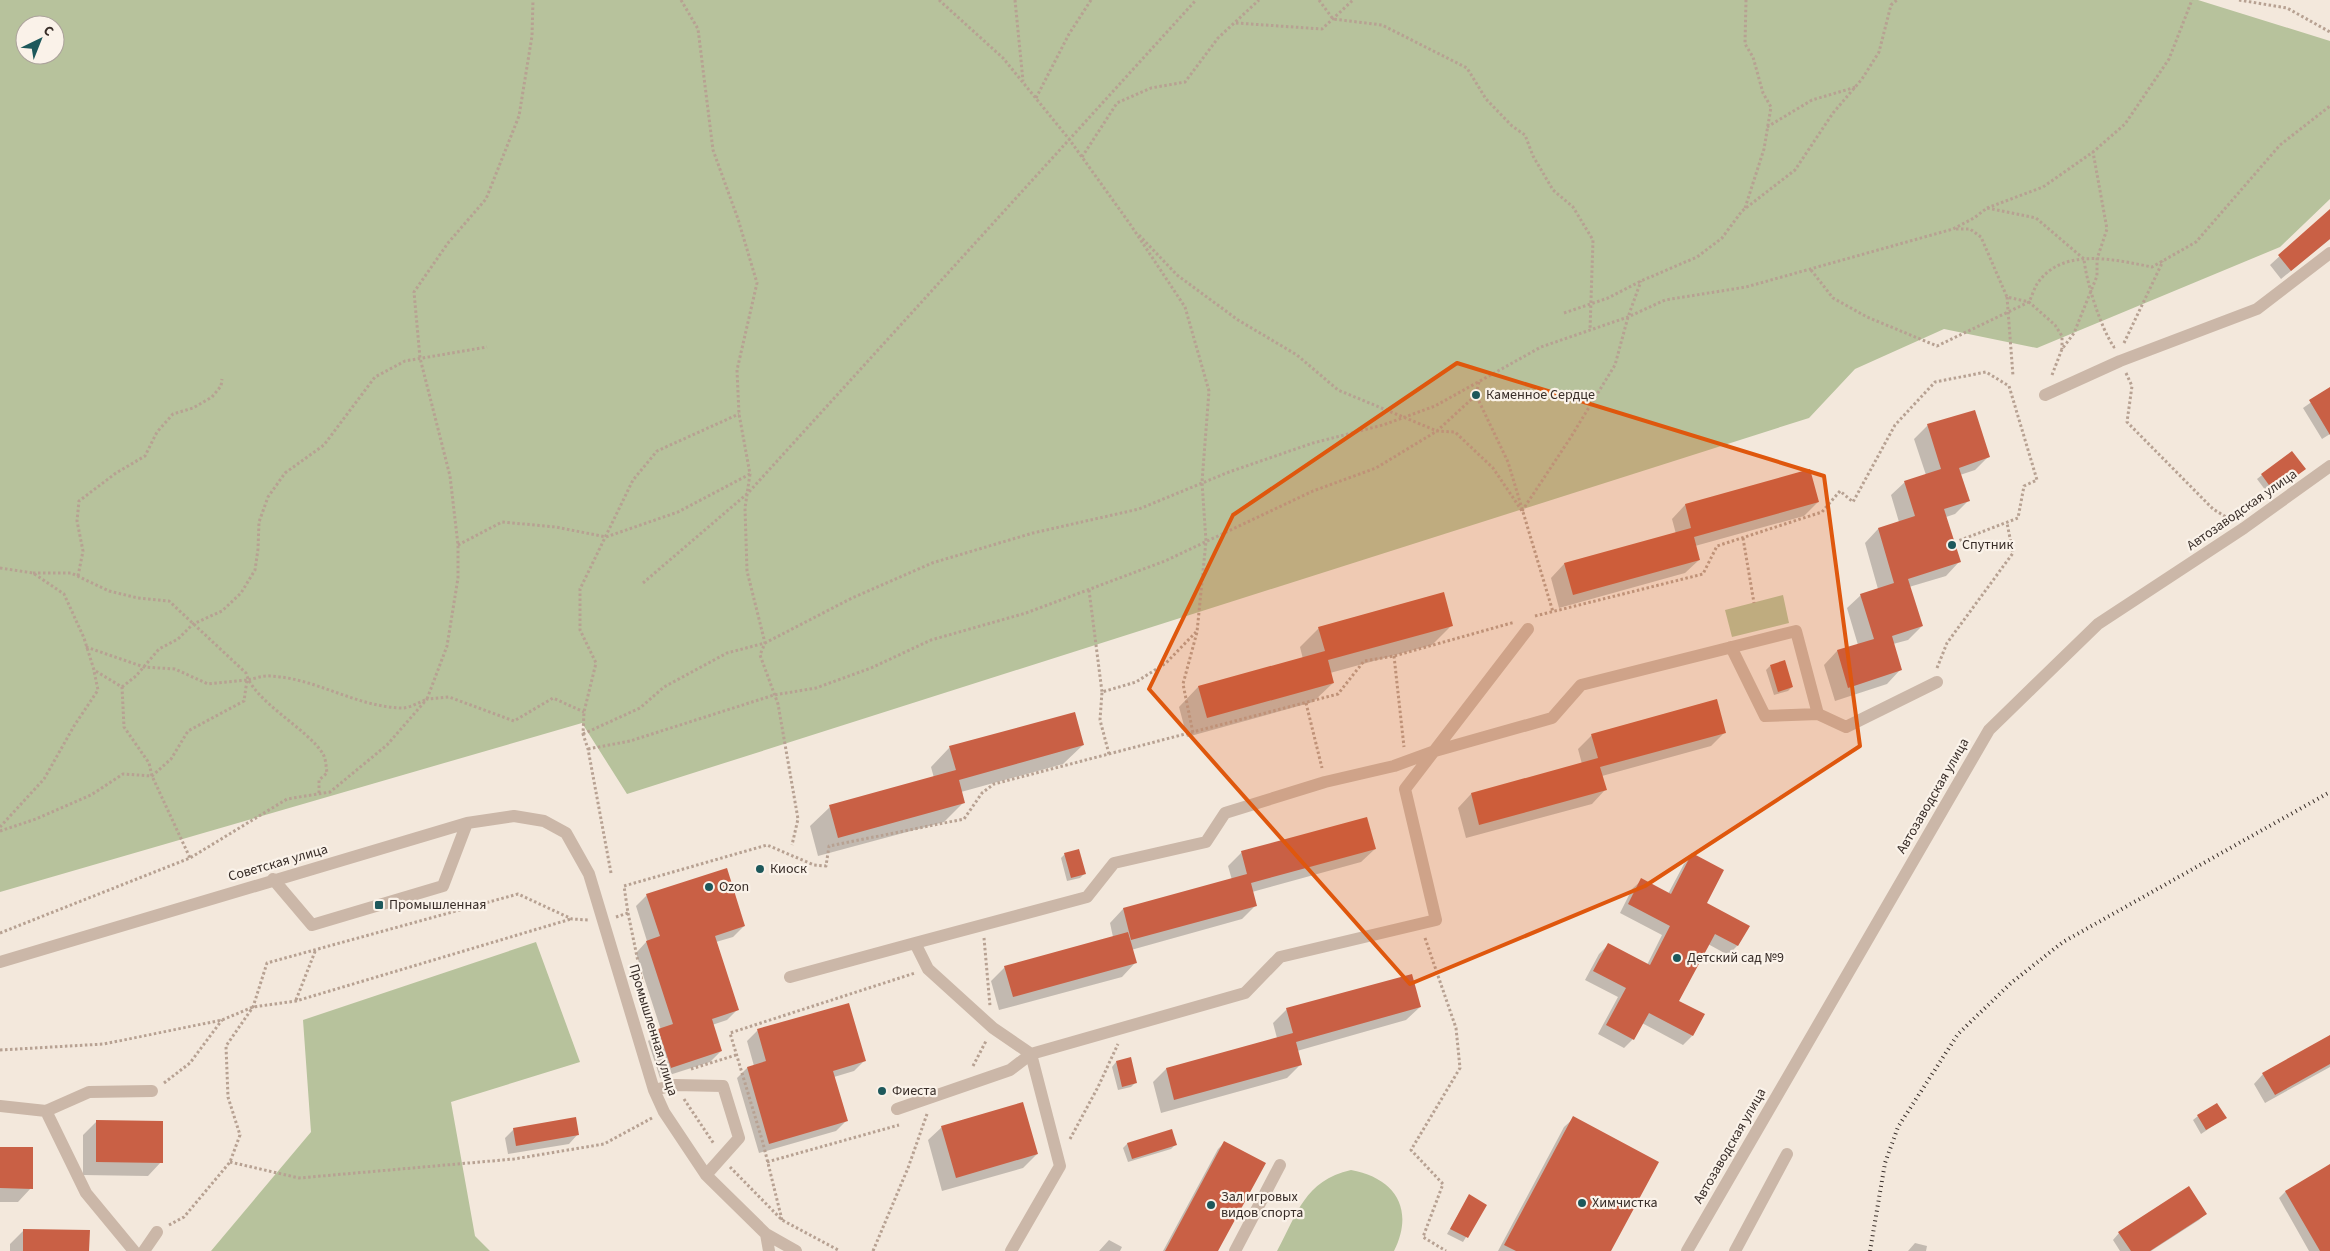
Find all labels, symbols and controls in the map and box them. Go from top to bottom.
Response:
north arrow [15,15,65,65]
text: С [38,21,58,41]
place label: Каменное Сердце [1486,385,1595,405]
marker: Каменное Сердце [1470,389,1482,401]
street label: Автозаводская улица [2183,464,2301,556]
place label: Спутник [1962,535,2013,555]
marker: Спутник [1946,539,1958,551]
street label: Автозаводская улица [1892,734,1974,858]
street label: Советская улица [226,839,330,887]
place label: Киоск [770,859,807,879]
marker: Киоск [754,863,766,875]
place label: Ozon [719,877,749,897]
marker: Ozon [703,881,715,893]
place label: Промышленная [389,895,487,915]
marker: Промышленная [373,899,385,911]
place label: Детский сад №9 [1687,948,1784,968]
marker: Детский сад №9 [1671,952,1683,964]
street label: Промышленная улица [623,962,683,1098]
place label: Фиеста [892,1081,937,1101]
street label: Автозаводская улица [1689,1084,1771,1208]
marker: Фиеста [876,1085,888,1097]
place label: Зал игровых видов спорта [1221,1187,1303,1223]
place label: Химчистка [1592,1193,1658,1213]
marker: Химчистка [1576,1197,1588,1209]
marker: Зал игровых видов спорта [1205,1199,1217,1211]

